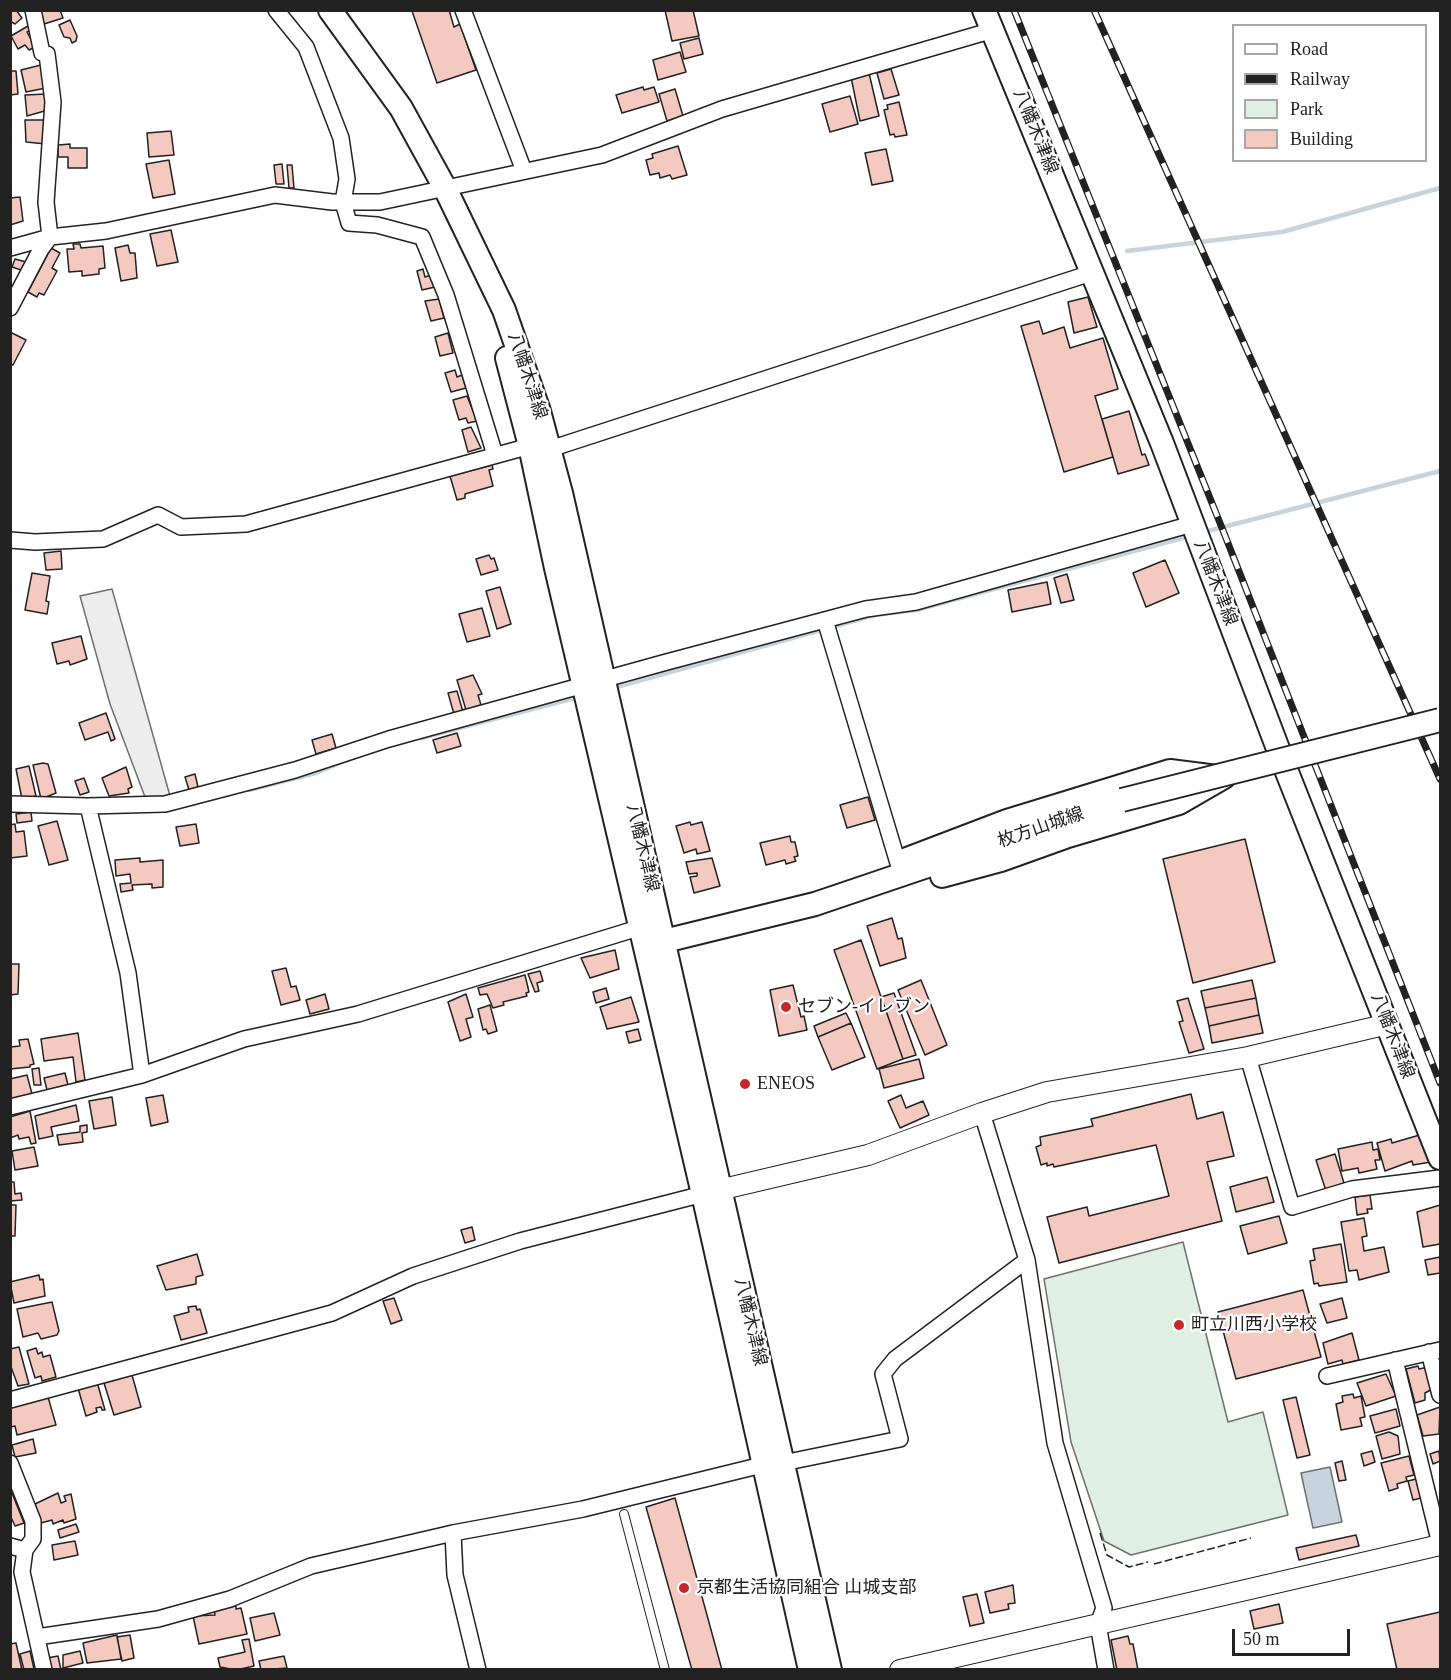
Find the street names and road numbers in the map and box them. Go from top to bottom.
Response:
street label: 八幡木津線 [1008,86,1062,178]
street label: 八幡木津線 [503,330,551,422]
street label: 八幡木津線 [1189,537,1241,629]
street label: 八幡木津線 [621,802,663,894]
street label: 枚方山城線 [995,803,1087,853]
street label: 八幡木津線 [1366,990,1418,1082]
street label: 八幡木津線 [729,1276,771,1368]

